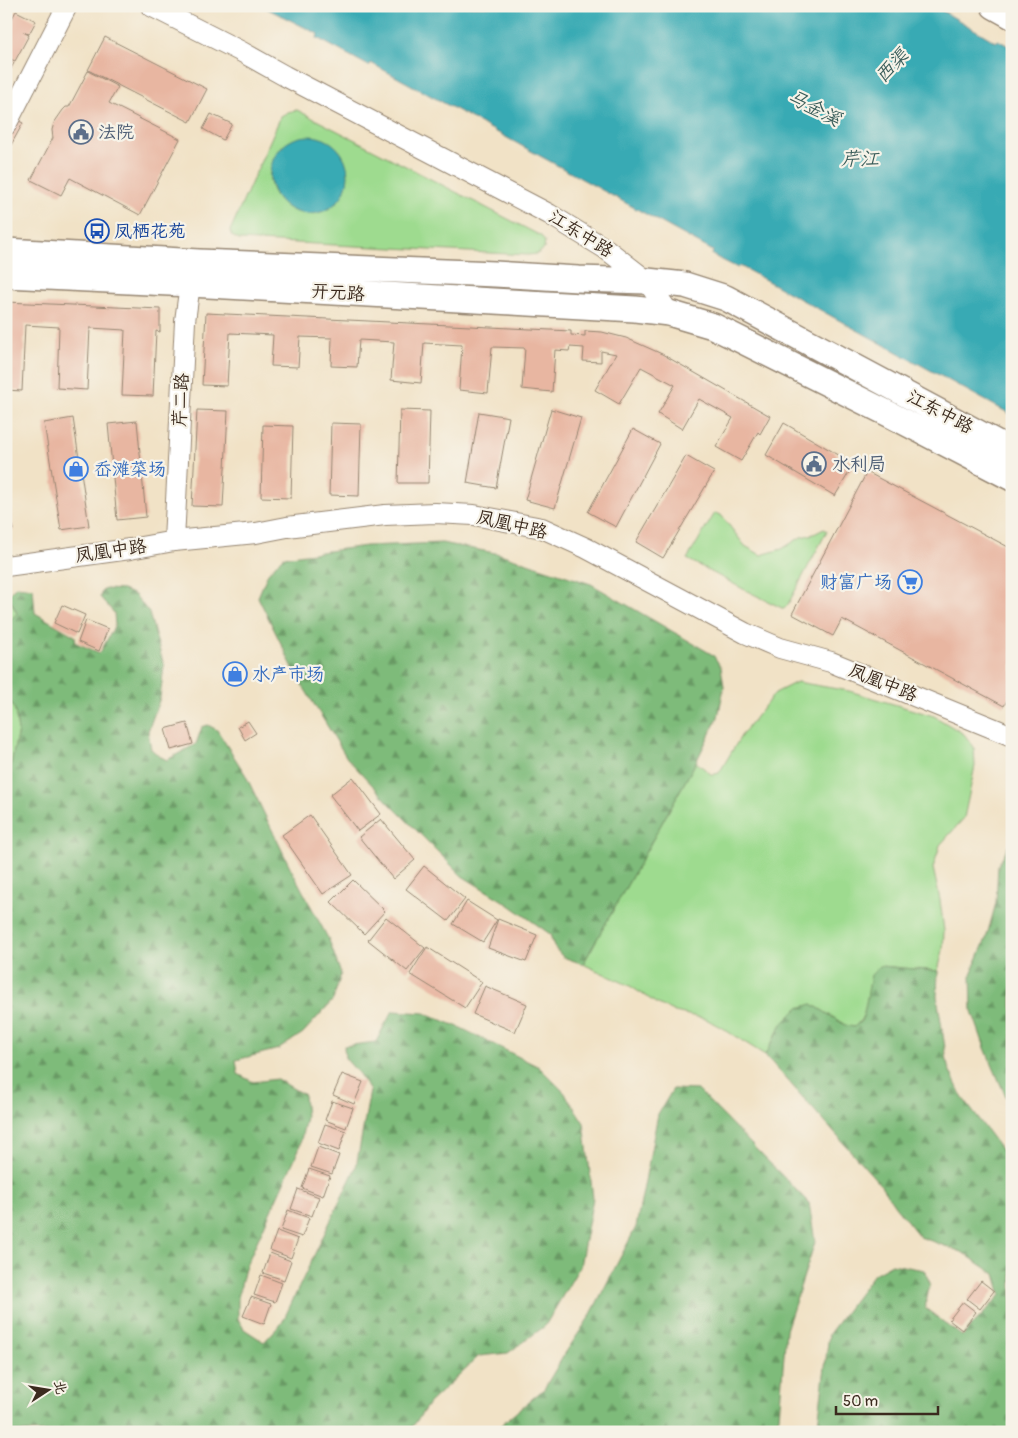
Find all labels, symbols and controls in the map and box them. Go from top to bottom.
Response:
water label: 西渠 [870,43,915,88]
water label: 马金溪 [783,84,846,132]
public building icon: 法院 [68,119,94,145]
place label: 法院 [98,121,134,144]
water label: 芹江 [841,147,880,171]
street label: 江东中路 [544,205,618,263]
bus stop icon: 凤栖花苑 [84,218,110,244]
place label: 凤栖花苑 [114,220,186,243]
street label: 开元路 [310,280,366,306]
street label: 芹二路 [168,372,194,428]
street label: 江东中路 [903,385,977,439]
public building icon: 水利局 [801,451,827,477]
place label: 水利局 [832,453,886,476]
shop icon: 岙滩菜场 [63,456,89,482]
place label: 岙滩菜场 [94,458,166,481]
street label: 凤凰中路 [474,506,550,544]
street label: 凤凰中路 [74,535,148,567]
supermarket icon: 财富广场 [897,569,923,595]
place label: 财富广场 [820,571,892,594]
street label: 凤凰中路 [845,659,921,707]
shop icon: 水产市场 [222,661,248,687]
place label: 水产市场 [252,663,324,686]
north arrow [22,1366,72,1416]
text: 北 [50,1379,70,1396]
scale bar [836,1383,938,1415]
text: 50 m [843,1392,878,1411]

